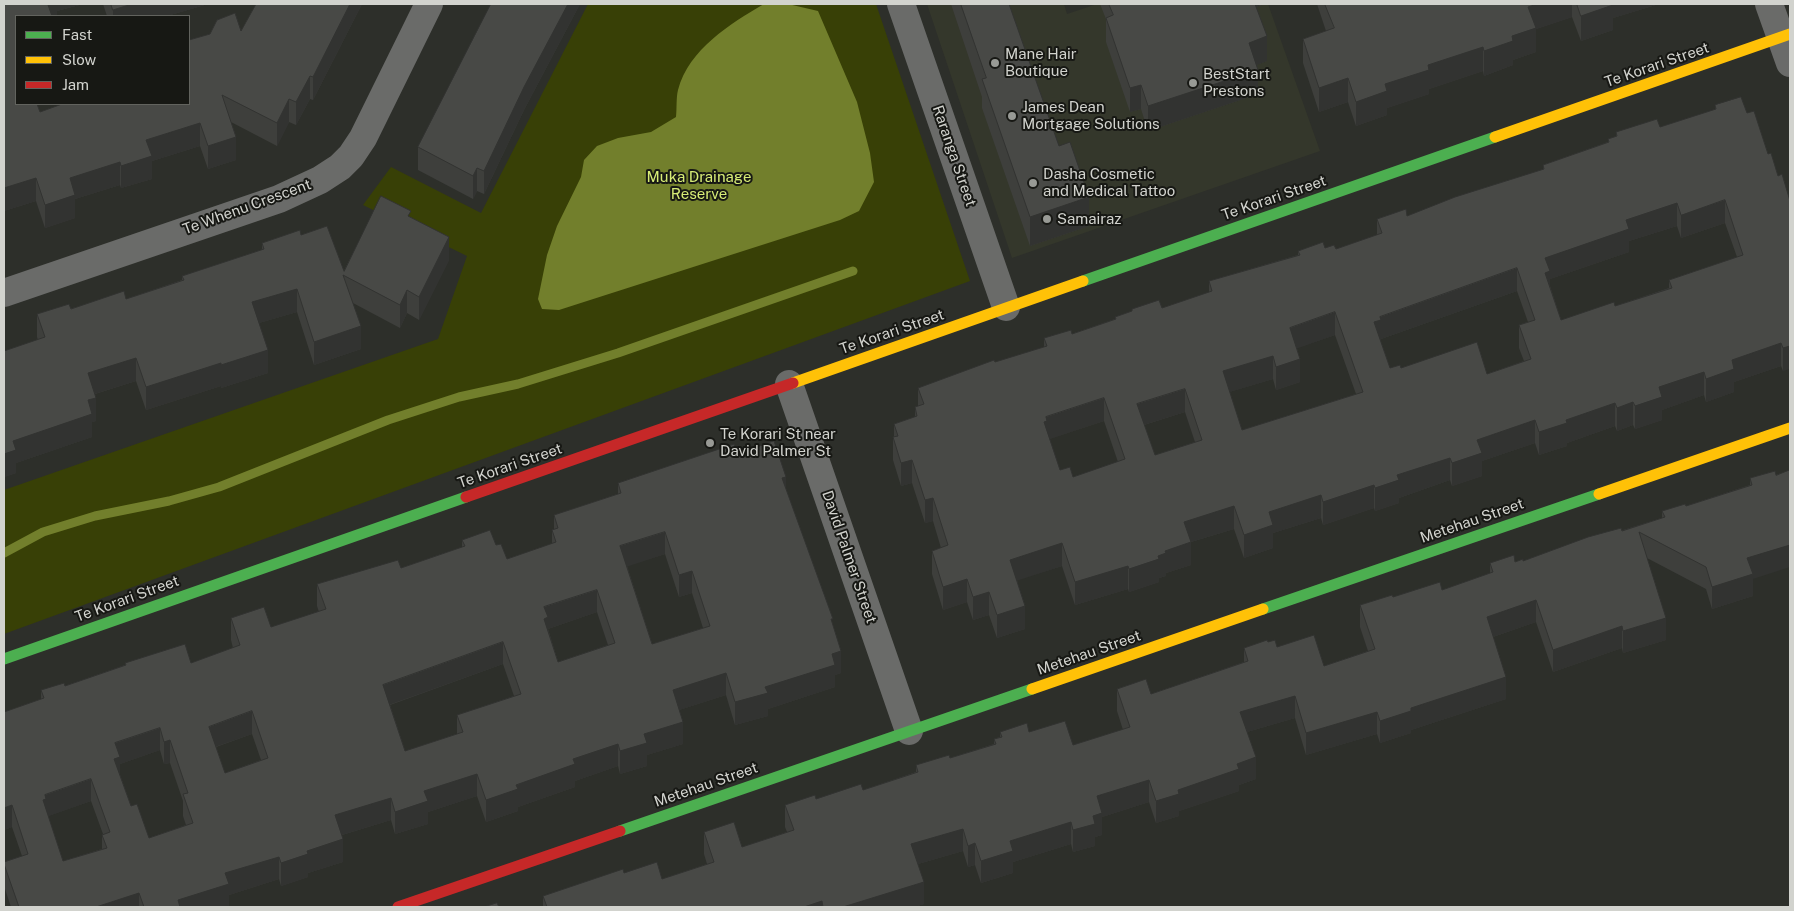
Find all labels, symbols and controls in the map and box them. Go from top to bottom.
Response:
legend [15,15,190,105]
text: Fast [62,26,92,43]
street label: Te Korari Street [1602,39,1712,91]
place label: Mane Hair Boutique [1005,45,1077,80]
text: Slow [62,51,96,68]
marker: Mane Hair Boutique [989,57,1001,69]
place label: BestStart Prestons [1203,65,1270,100]
text: Jam [62,76,89,93]
marker: BestStart Prestons [1187,77,1199,89]
place label: James Dean Mortgage Solutions [1022,98,1160,133]
street label: Raranga Street [928,103,980,209]
marker: James Dean Mortgage Solutions [1006,110,1018,122]
place label: Dasha Cosmetic and Medical Tattoo [1043,165,1175,200]
park label: Muka Drainage Reserve [647,168,751,203]
street label: Te Korari Street [1219,172,1329,224]
street label: Te Whenu Crescent [180,175,314,239]
marker: Dasha Cosmetic and Medical Tattoo [1027,177,1039,189]
place label: Samairaz [1057,210,1121,228]
marker: Samairaz [1041,213,1053,225]
street label: Te Korari Street [837,306,947,358]
place label: Te Korari St near David Palmer St [720,425,836,460]
marker: Te Korari St near David Palmer St [704,437,716,449]
street label: Te Korari Street [455,440,565,492]
street label: David Palmer Street [818,488,880,626]
street label: Metehau Street [1418,495,1526,547]
street label: Te Korari Street [73,572,181,626]
street label: Metehau Street [1035,627,1143,679]
street label: Metehau Street [652,759,760,811]

